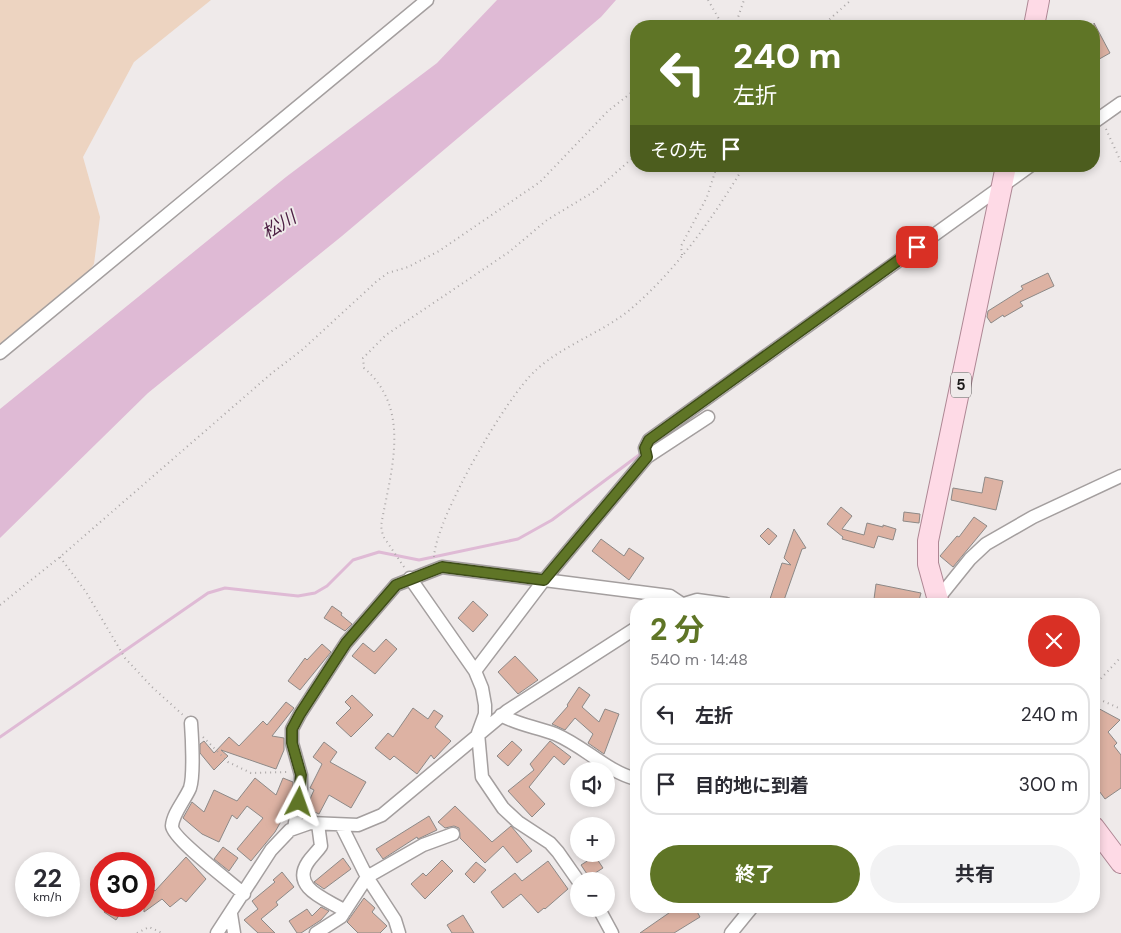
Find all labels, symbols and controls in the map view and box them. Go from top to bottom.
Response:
text: 240 m [733,33,842,79]
icon: left [650,40,715,105]
text: 左折 [733,81,777,110]
icon: arrive [717,135,745,163]
text: その先 [650,138,707,163]
water label: 松川 [257,204,302,245]
pin [896,226,938,268]
icon: arrive [903,233,931,261]
road number: 5 [951,372,971,398]
text: 2 分 [650,610,704,649]
button: close [1028,615,1080,667]
text: 540 m · 14:48 [650,649,748,670]
icon: left [652,700,680,728]
text: 240 m [1021,702,1078,727]
text: 左折 [695,703,733,728]
map controls [570,762,615,917]
button: sound [570,762,615,807]
icon: arrive [652,770,680,798]
text: 300 m [1019,772,1078,797]
text: 目的地に到着 [695,773,809,798]
position arrow [272,775,324,827]
button: + [570,817,615,862]
button: 終了 [650,845,860,903]
button: 共有 [870,845,1080,903]
speed limit sign: 30 [90,852,155,917]
text: 22 [33,862,62,895]
button: − [570,872,615,917]
text: km/h [33,889,62,905]

